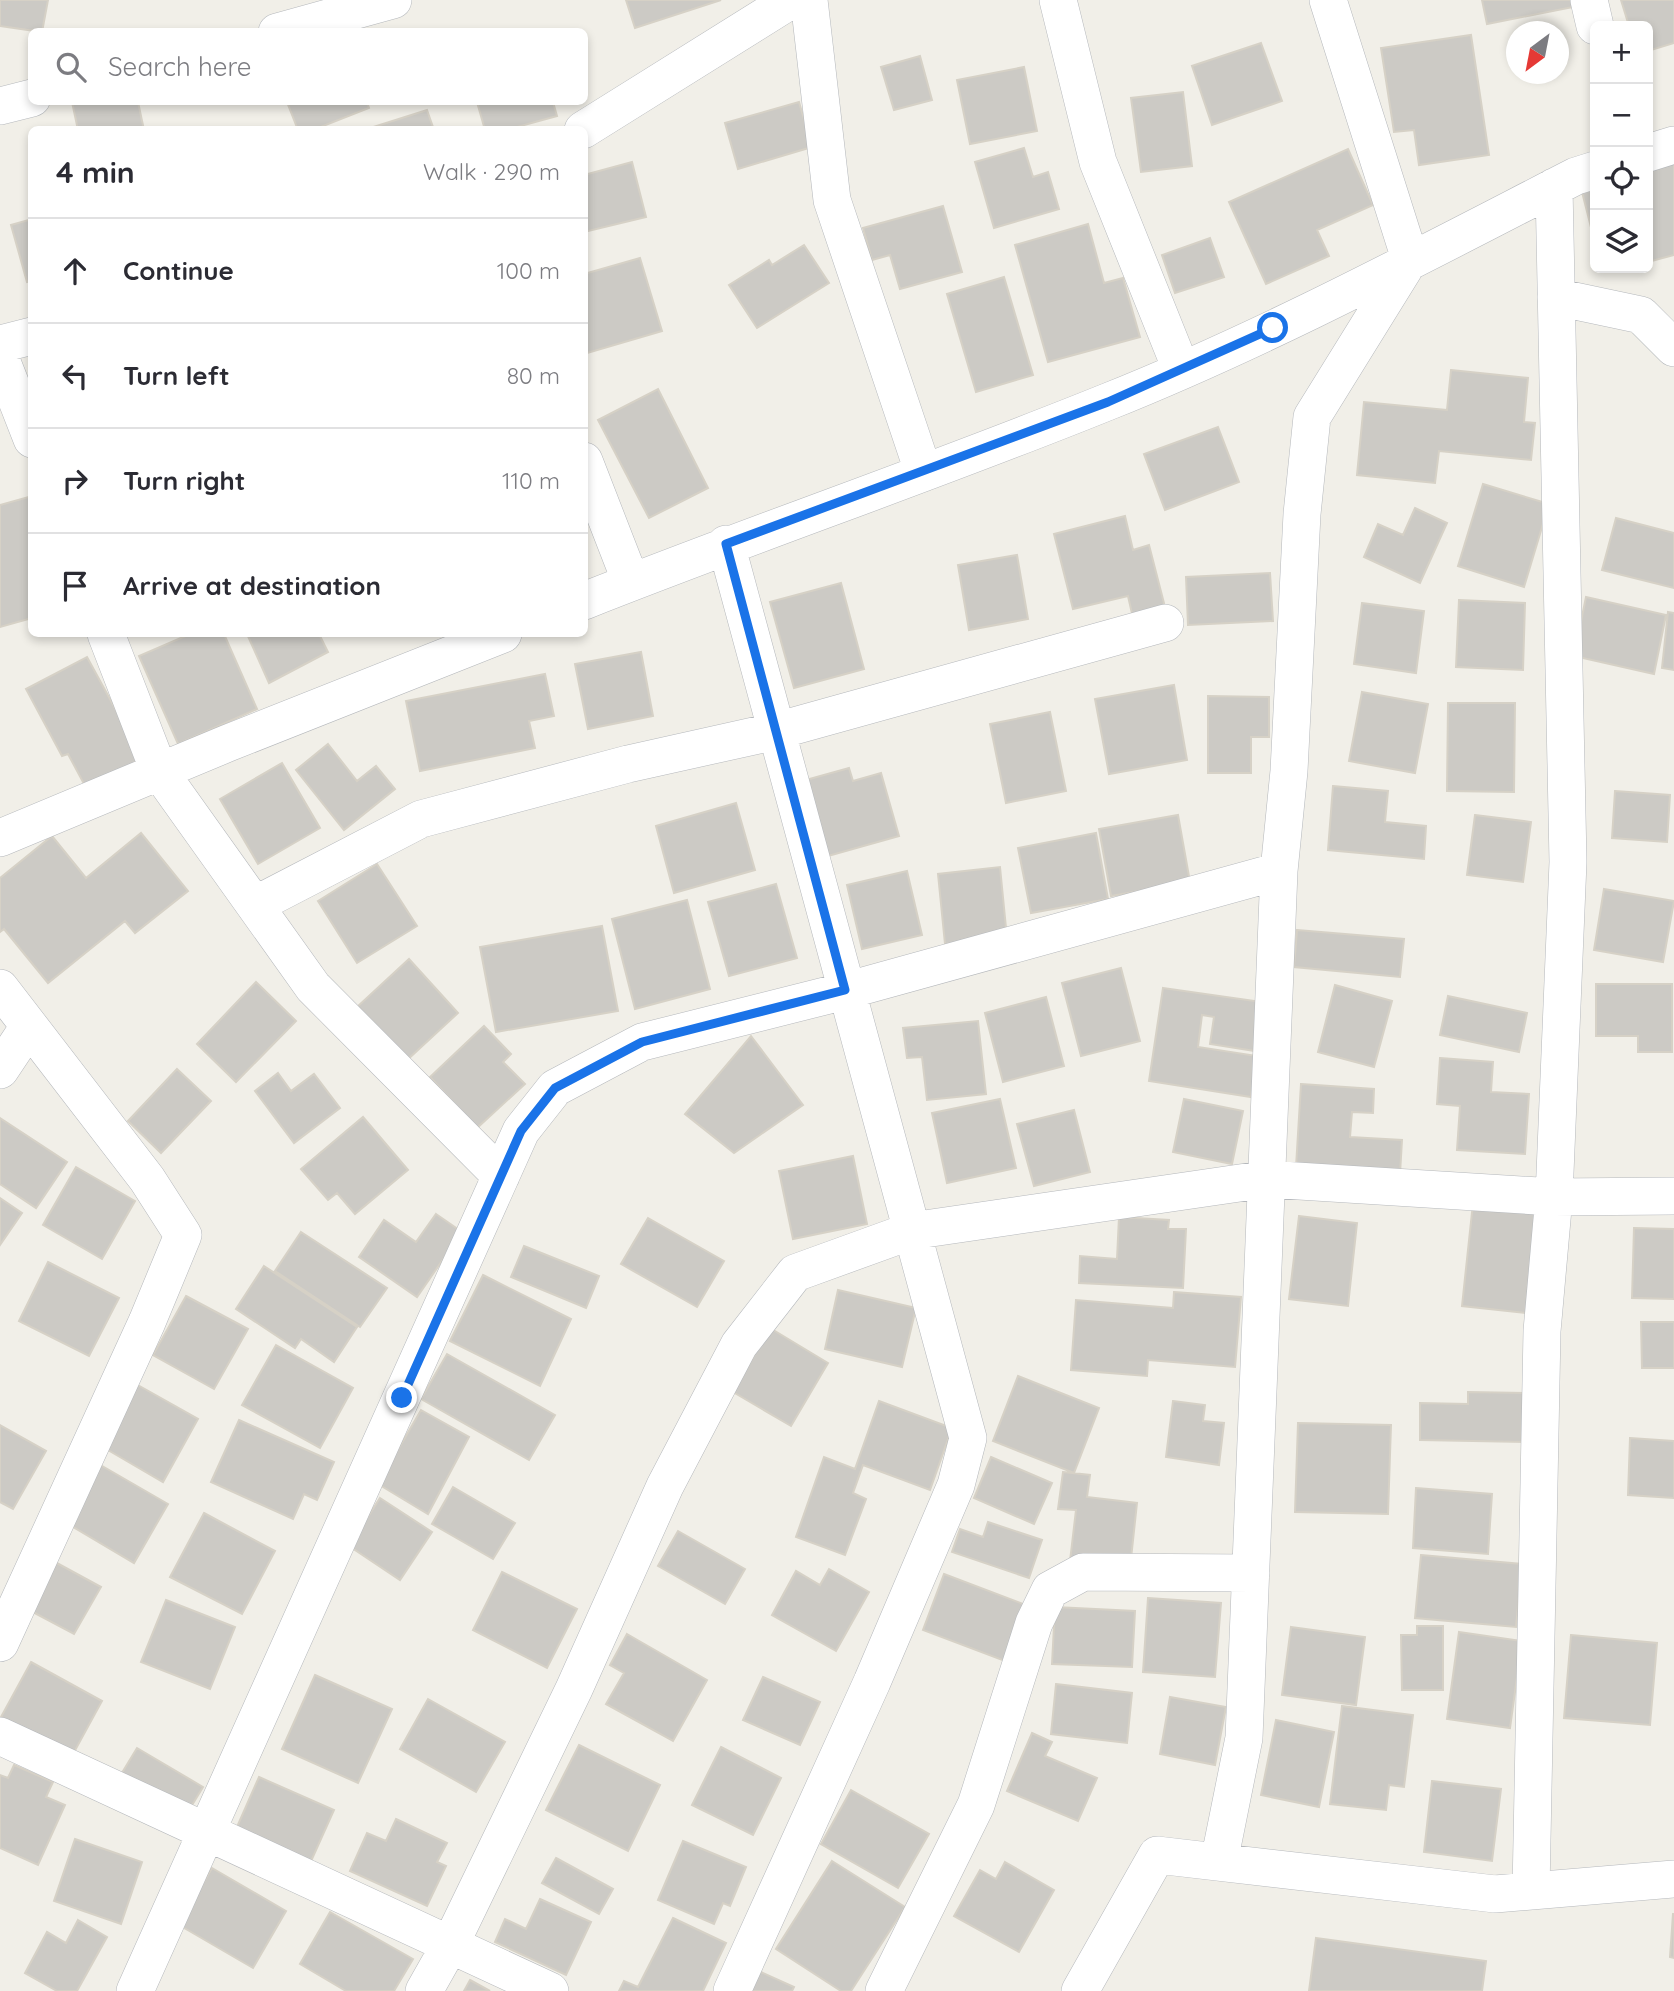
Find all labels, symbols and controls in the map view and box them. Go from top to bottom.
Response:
north arrow [1506,21,1569,84]
map controls [1590,21,1653,273]
button: + [1590,21,1653,84]
search box [28,28,588,105]
icon: search [52,48,90,86]
text: Search here [108,50,252,83]
button: − [1590,84,1653,147]
button: locate [1590,147,1653,210]
text: 4 min [56,153,135,191]
text: Walk · 290 m [423,157,560,186]
button: layers [1590,210,1653,273]
icon: ahead [56,252,94,290]
text: Continue [123,254,234,287]
text: 100 m [497,256,560,285]
route start [1257,312,1288,343]
icon: left [56,357,94,395]
text: Turn left [123,359,230,392]
text: 80 m [507,361,560,390]
icon: right [56,462,94,500]
text: Turn right [123,464,245,497]
text: 110 m [502,466,560,495]
icon: arrive [56,567,94,605]
text: Arrive at destination [123,569,381,602]
route end [386,1382,417,1413]

